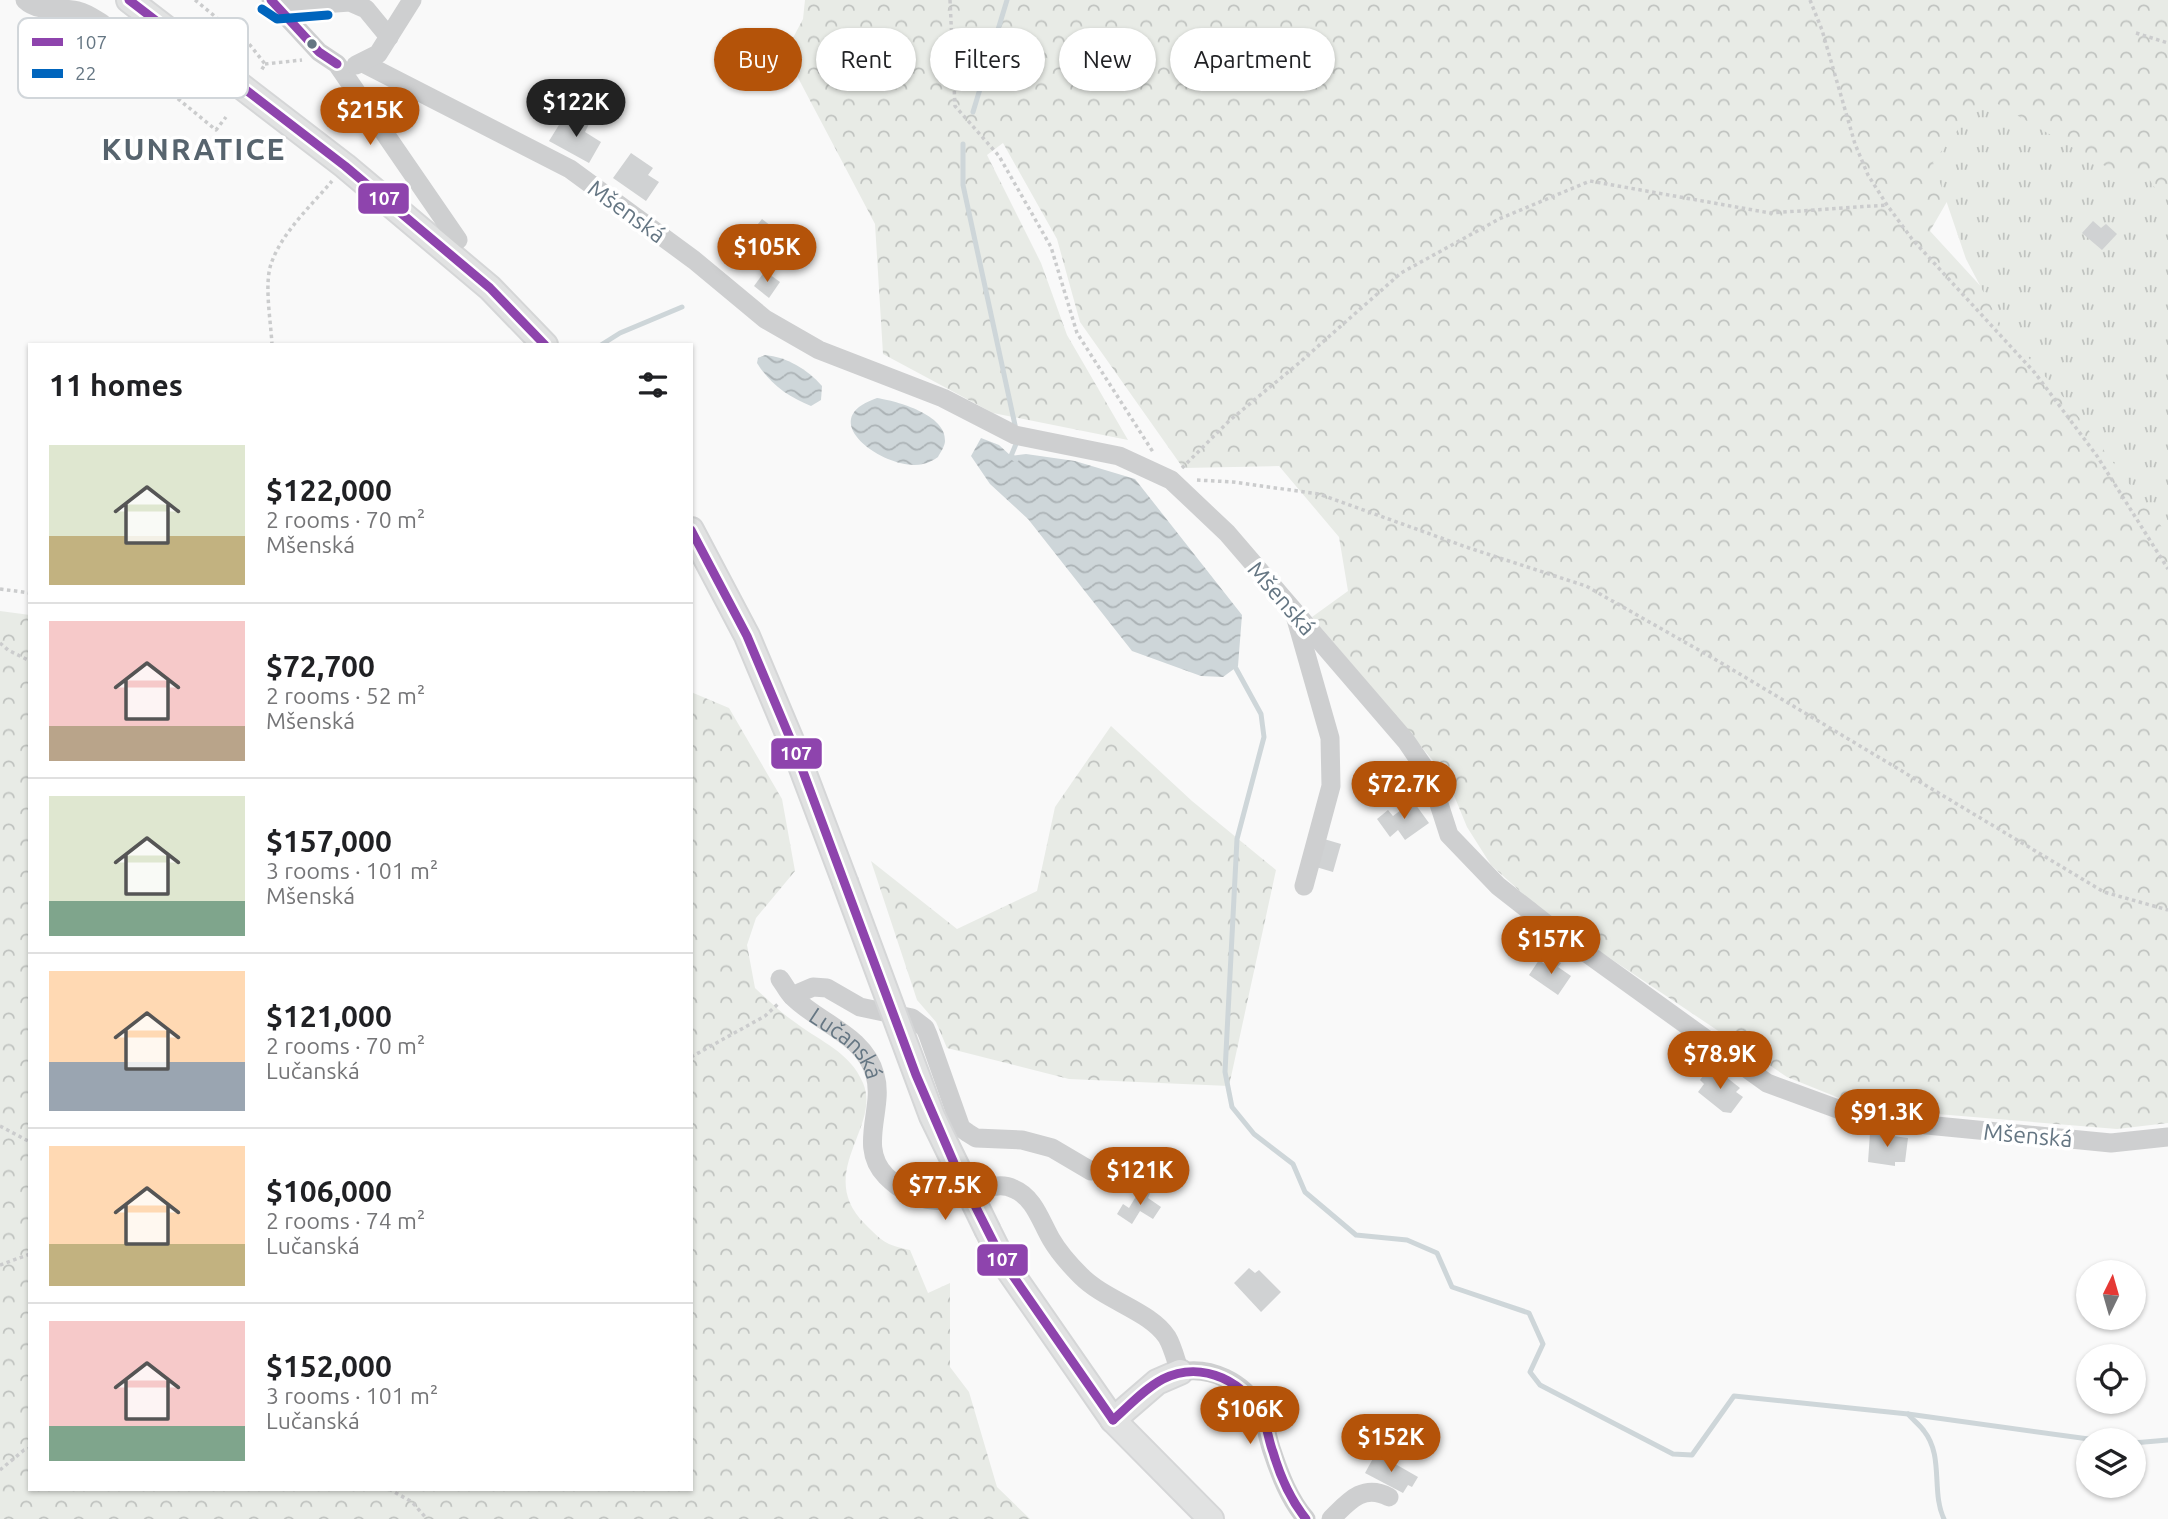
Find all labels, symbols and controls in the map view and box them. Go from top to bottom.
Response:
legend [18,18,248,98]
chip: Buy [714,28,802,91]
chip: Rent [816,28,916,91]
chip: Filters [930,28,1045,91]
chip: New [1059,28,1156,91]
chip: Apartment [1170,28,1335,91]
text: 107 [75,31,107,53]
unlabelled marker [305,37,319,51]
text: 22 [75,62,96,84]
pin: $122K [527,80,625,139]
pin: $215K [321,88,419,147]
text: $122K [542,89,610,114]
text: $215K [336,97,404,122]
district label: KUNRATICE [102,132,286,166]
street label: Mšenská [584,175,670,247]
line badge: 107 [357,182,410,215]
text: 107 [368,187,400,209]
pin: $105K [718,224,816,284]
text: $105K [733,234,801,259]
icon: filters [634,366,672,404]
text: 11 homes [49,368,183,402]
icon: home [105,473,189,557]
text: $122,000 [266,473,392,507]
text: 2 rooms · 70 m² [266,507,425,532]
text: Mšenská [266,532,355,557]
street label: Mšenská [1243,556,1321,640]
icon: home [105,649,189,733]
text: $72,700 [266,649,375,683]
text: 2 rooms · 52 m² [266,683,425,708]
text: Mšenská [266,708,355,733]
line badge: 107 [770,737,823,770]
text: 107 [780,742,812,764]
pin: $72.7K [1347,762,1461,821]
text: $72.7K [1368,771,1440,796]
icon: home [105,824,189,908]
text: $157,000 [266,824,392,858]
text: 3 rooms · 101 m² [266,858,438,883]
text: Mšenská [266,883,355,908]
pin: $157K [1502,916,1600,976]
text: $157K [1517,926,1585,951]
icon: home [105,999,189,1083]
text: $121,000 [266,999,392,1033]
street label: Lučanská [805,1002,888,1082]
pin: $78.9K [1663,1032,1777,1091]
text: 2 rooms · 70 m² [266,1033,425,1058]
text: $78.9K [1684,1041,1756,1066]
text: Lučanská [266,1058,360,1083]
pin: $91.3K [1830,1090,1944,1149]
text: $91.3K [1851,1099,1923,1124]
street label: Mšenská [1982,1119,2074,1151]
pin: $121K [1091,1148,1189,1207]
text: $121K [1106,1157,1174,1182]
pin: $77.5K [888,1162,1002,1222]
text: $77.5K [909,1172,981,1197]
icon: home [105,1174,189,1258]
text: $106,000 [266,1174,392,1208]
text: 2 rooms · 74 m² [266,1208,425,1233]
text: Lučanská [266,1233,360,1258]
line badge: 107 [976,1243,1029,1277]
text: 107 [986,1248,1018,1270]
north arrow [2076,1260,2146,1330]
map controls [2076,1260,2146,1498]
button: locate [2076,1344,2146,1414]
icon: home [105,1349,189,1433]
text: $152,000 [266,1349,392,1383]
text: 3 rooms · 101 m² [266,1383,438,1408]
pin: $106K [1201,1386,1299,1446]
text: $106K [1216,1396,1284,1421]
text: Lučanská [266,1408,360,1433]
pin: $152K [1342,1414,1440,1474]
text: $152K [1357,1424,1425,1449]
button: layers [2076,1428,2146,1498]

